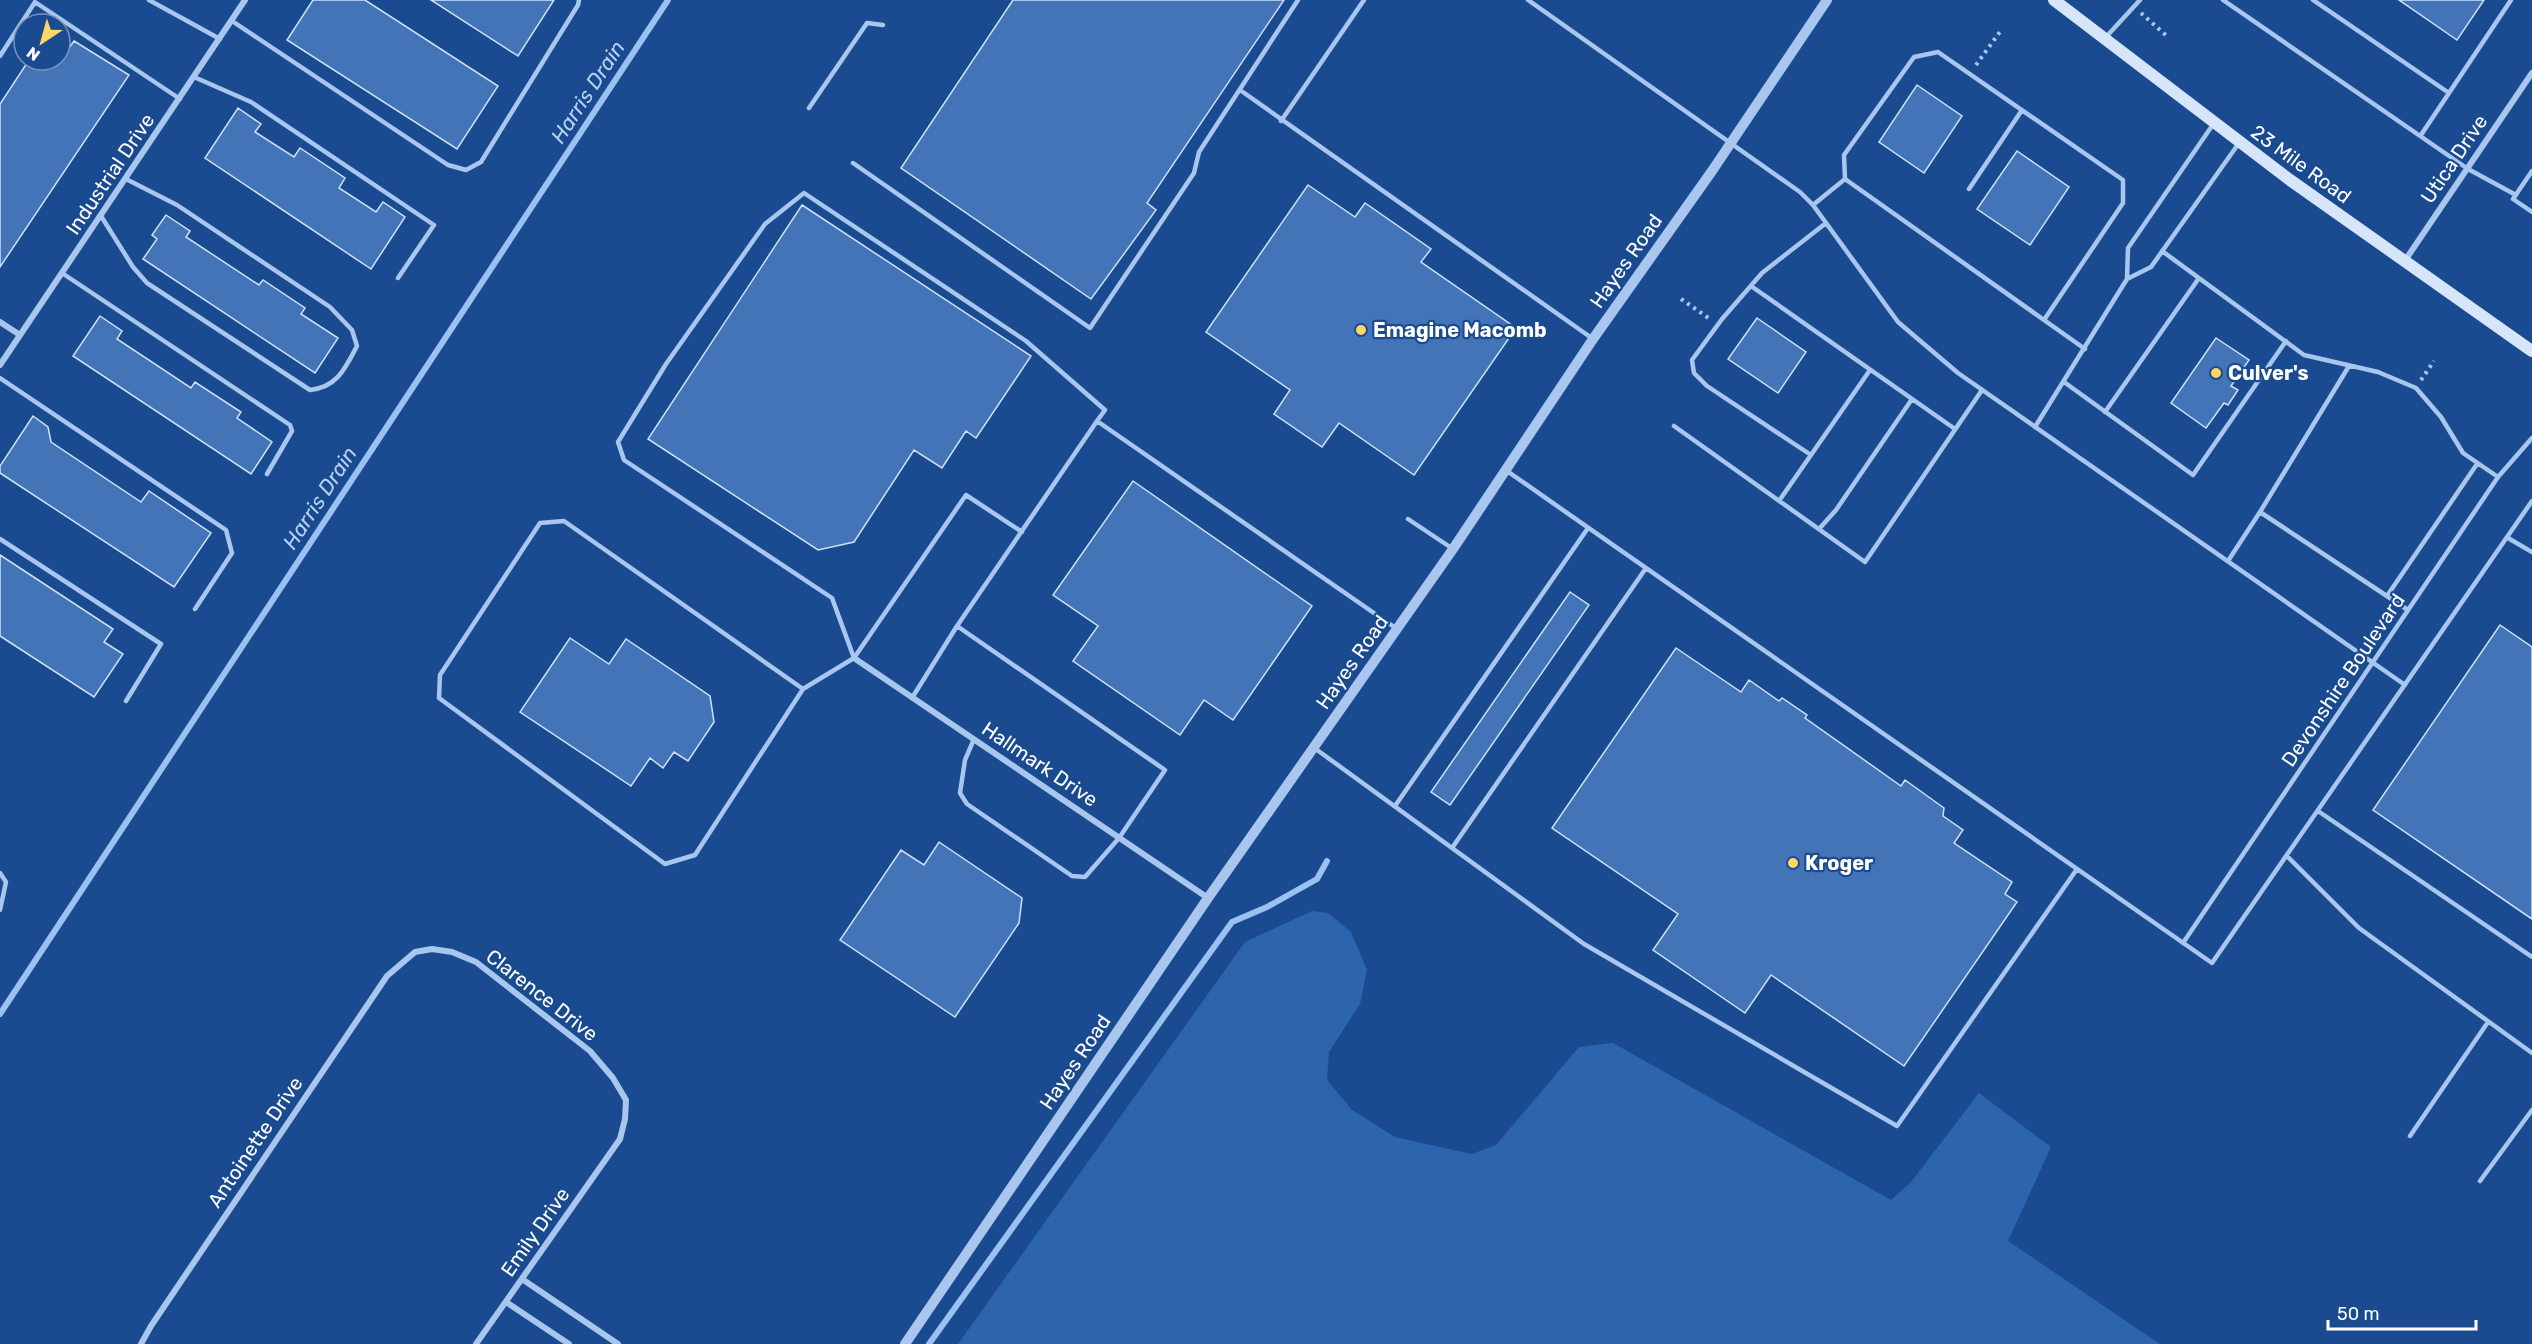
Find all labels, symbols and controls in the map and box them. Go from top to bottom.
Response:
north arrow [12,12,72,72]
water label: Harris Drain [545,36,630,148]
text: N [23,43,44,65]
street label: Industrial Drive [61,109,159,239]
street label: Utica Drive [2416,110,2492,208]
street label: 23 Mile Road [2246,120,2356,208]
street label: Hayes Road [1585,209,1667,313]
place label: Emagine Macomb [1373,318,1547,342]
marker: Emagine Macomb [1354,323,1368,337]
place label: Culver's [2228,361,2309,385]
marker: Culver's [2209,366,2223,380]
water label: Harris Drain [277,442,362,554]
street label: Devonshire Boulevard [2276,589,2410,771]
street label: Hayes Road [1311,610,1393,714]
street label: Hallmark Drive [977,716,1103,812]
place label: Kroger [1805,851,1873,875]
marker: Kroger [1786,856,1800,870]
street label: Clarence Drive [481,944,603,1046]
street label: Hayes Road [1034,1010,1116,1114]
street label: Antoinette Drive [202,1072,308,1212]
street label: Emily Drive [496,1183,574,1281]
scale bar [2328,1293,2476,1331]
text: 50 m [2337,1303,2380,1325]

